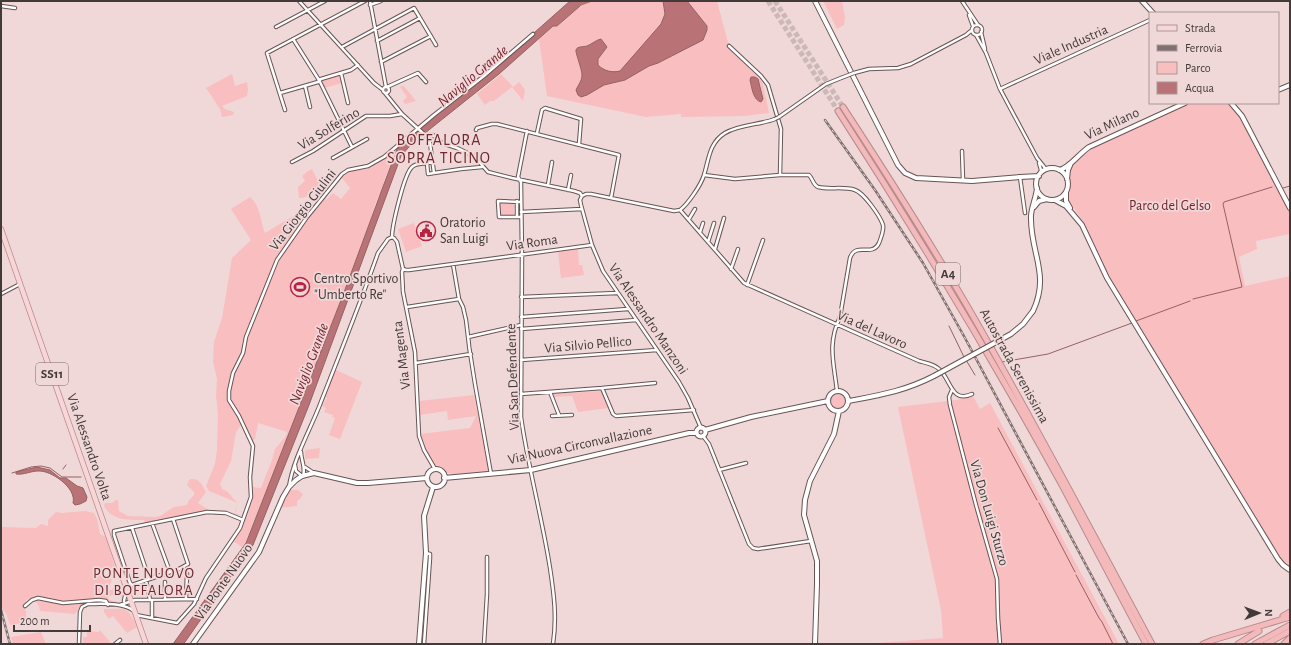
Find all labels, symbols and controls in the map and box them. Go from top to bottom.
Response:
legend [1149,12,1279,104]
street label: Viale Industria [1032,22,1111,68]
text: Strada [1185,22,1216,34]
water label: Naviglio Grande [435,42,511,109]
text: Ferrovia [1185,42,1223,54]
text: Parco [1185,62,1211,74]
text: Acqua [1185,82,1215,94]
street label: Via Solferino [296,105,362,153]
street label: Via Milano [1083,105,1142,143]
district label: BOFFALORA SOPRA TICINO [387,132,491,166]
street label: Via Giorgio Giulini [267,167,339,253]
park label: Parco del Gelso [1129,199,1211,213]
place label: Oratorio San Luigi [440,216,489,246]
public building icon: Oratorio San Luigi [415,220,437,242]
street label: Via Roma [505,232,559,254]
street label: Via Alessandro Manzoni [606,261,690,377]
road number: A4 [936,263,960,285]
place label: Centro Sportivo "Umberto Re" [314,272,398,302]
sports icon: Centro Sportivo "Umberto Re" [289,276,311,298]
street label: Autostrada Serenissima [977,306,1051,426]
street label: Via del Lavoro [835,308,909,352]
street label: Via Magenta [391,319,413,390]
water label: Naviglio Grande [287,321,332,407]
street label: Via San Defendente [504,323,522,431]
street label: Via Silvio Pellico [544,334,632,356]
road number: SS11 [36,363,68,385]
street label: Via Alessandro Volta [64,392,114,502]
street label: Via Nuova Circonvallazione [507,423,653,467]
street label: Via Don Luigi Sturzo [967,459,1011,568]
street label: Via Ponte Nuovo [193,541,255,623]
district label: PONTE NUOVO DI BOFFALORA [93,566,195,598]
north arrow [1239,593,1279,633]
scale bar [14,607,90,633]
text: N [1263,609,1274,617]
text: 200 m [20,615,50,627]

